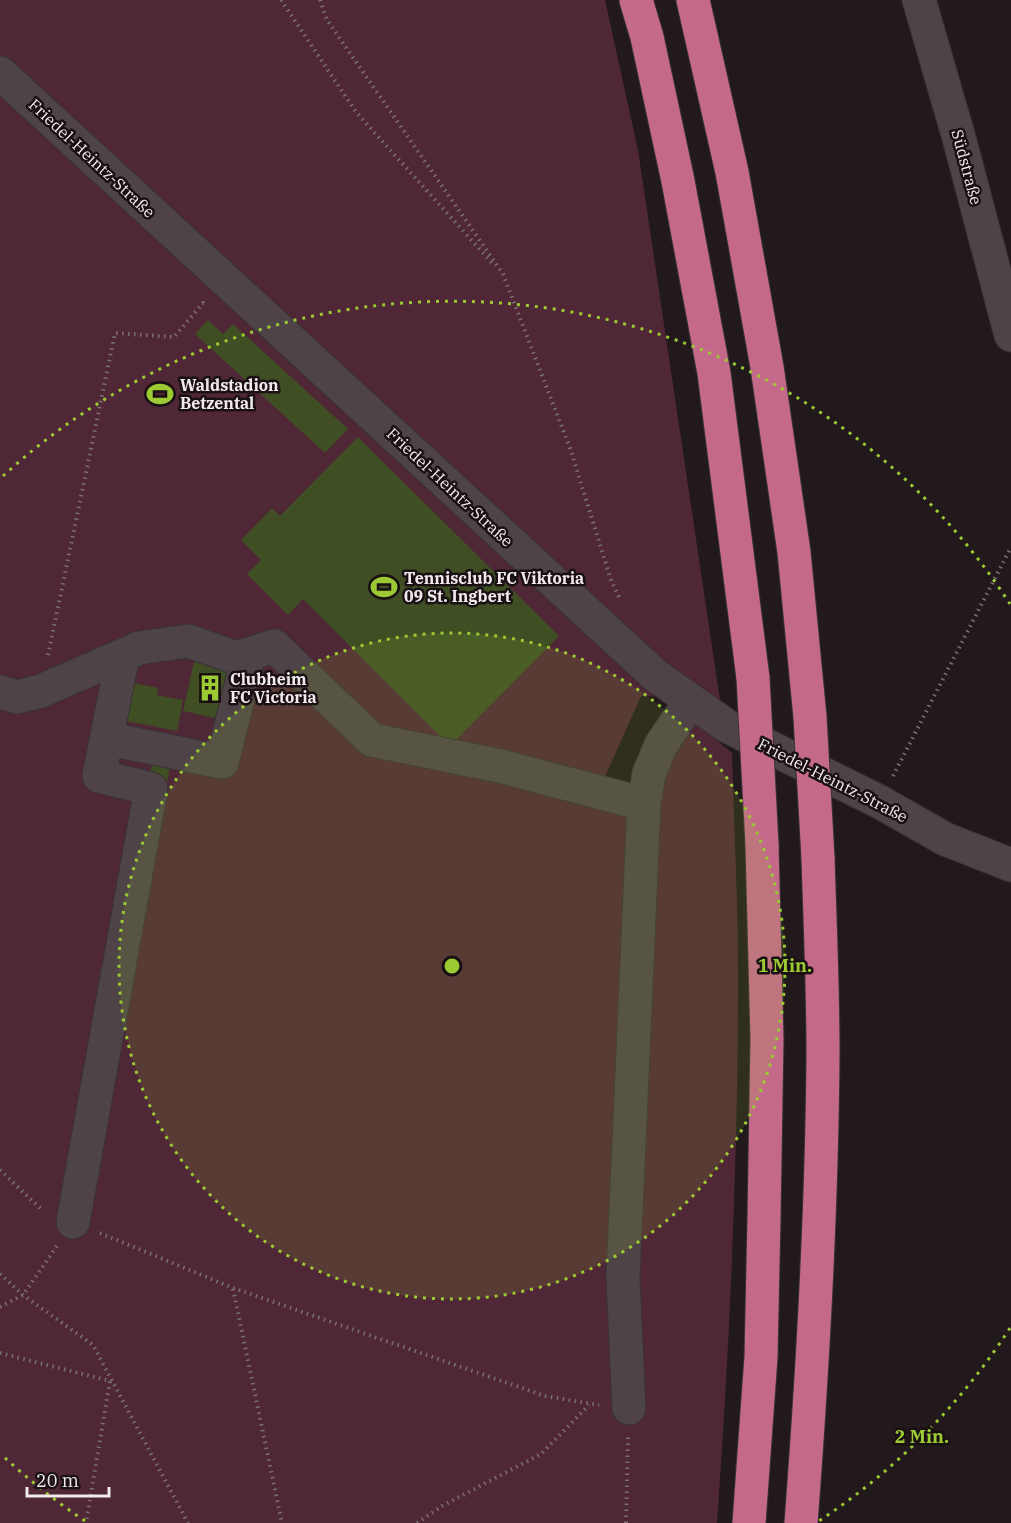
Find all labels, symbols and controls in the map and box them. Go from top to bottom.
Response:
street label: Friedel-Heintz-Straße [25,94,159,222]
street label: Südstraße [947,127,987,207]
place label: Waldstadion Betzental [180,375,279,413]
sports icon: Waldstadion Betzental [145,379,175,409]
street label: Friedel-Heintz-Straße [383,423,517,551]
place label: Tennisclub FC Viktoria 09 St. Ingbert [404,568,584,606]
sports icon: Tennisclub FC Viktoria 09 St. Ingbert [369,572,399,602]
place label: Clubheim FC Victoria [230,669,317,707]
building icon: Clubheim FC Victoria [195,673,225,703]
street label: Friedel-Heintz-Straße [755,734,911,826]
text: 1 Min. [758,954,812,977]
centre of rings [442,956,462,976]
text: 2 Min. [895,1425,949,1448]
scale bar [27,1460,110,1498]
text: 20 m [36,1469,79,1492]

